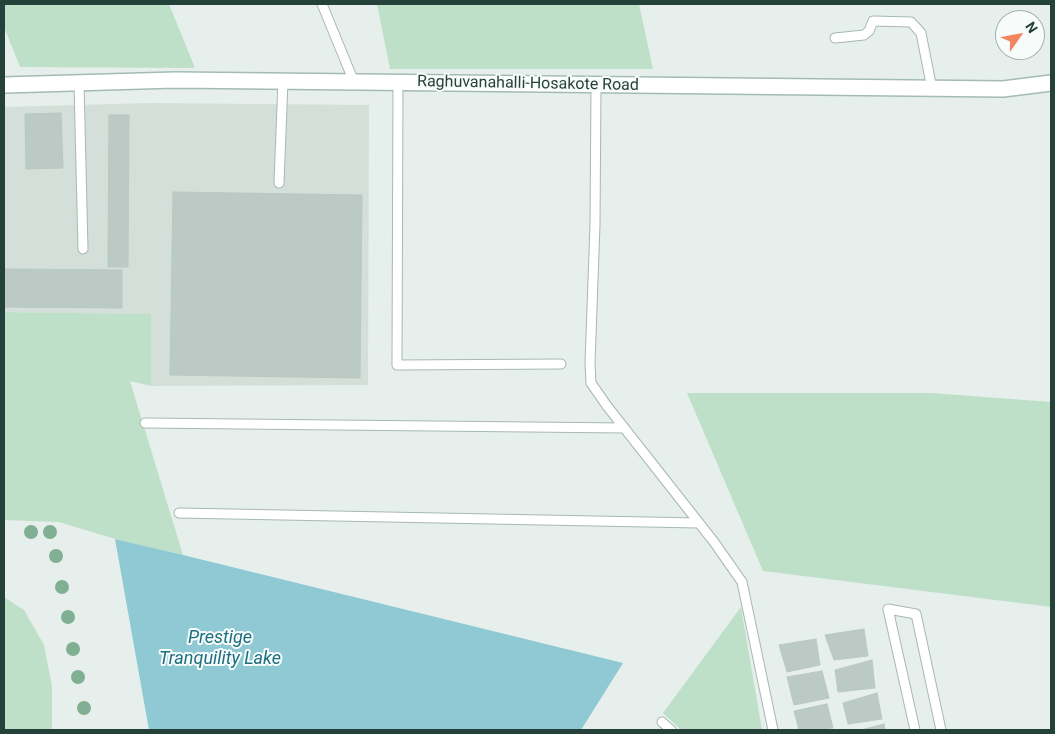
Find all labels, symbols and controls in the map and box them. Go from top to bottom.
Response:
north arrow [995,10,1045,60]
text: N [1022,19,1041,36]
street label: Raghuvanahalli-Hosakote Road [417,72,639,96]
water label: Prestige Tranquility Lake [159,627,281,670]

